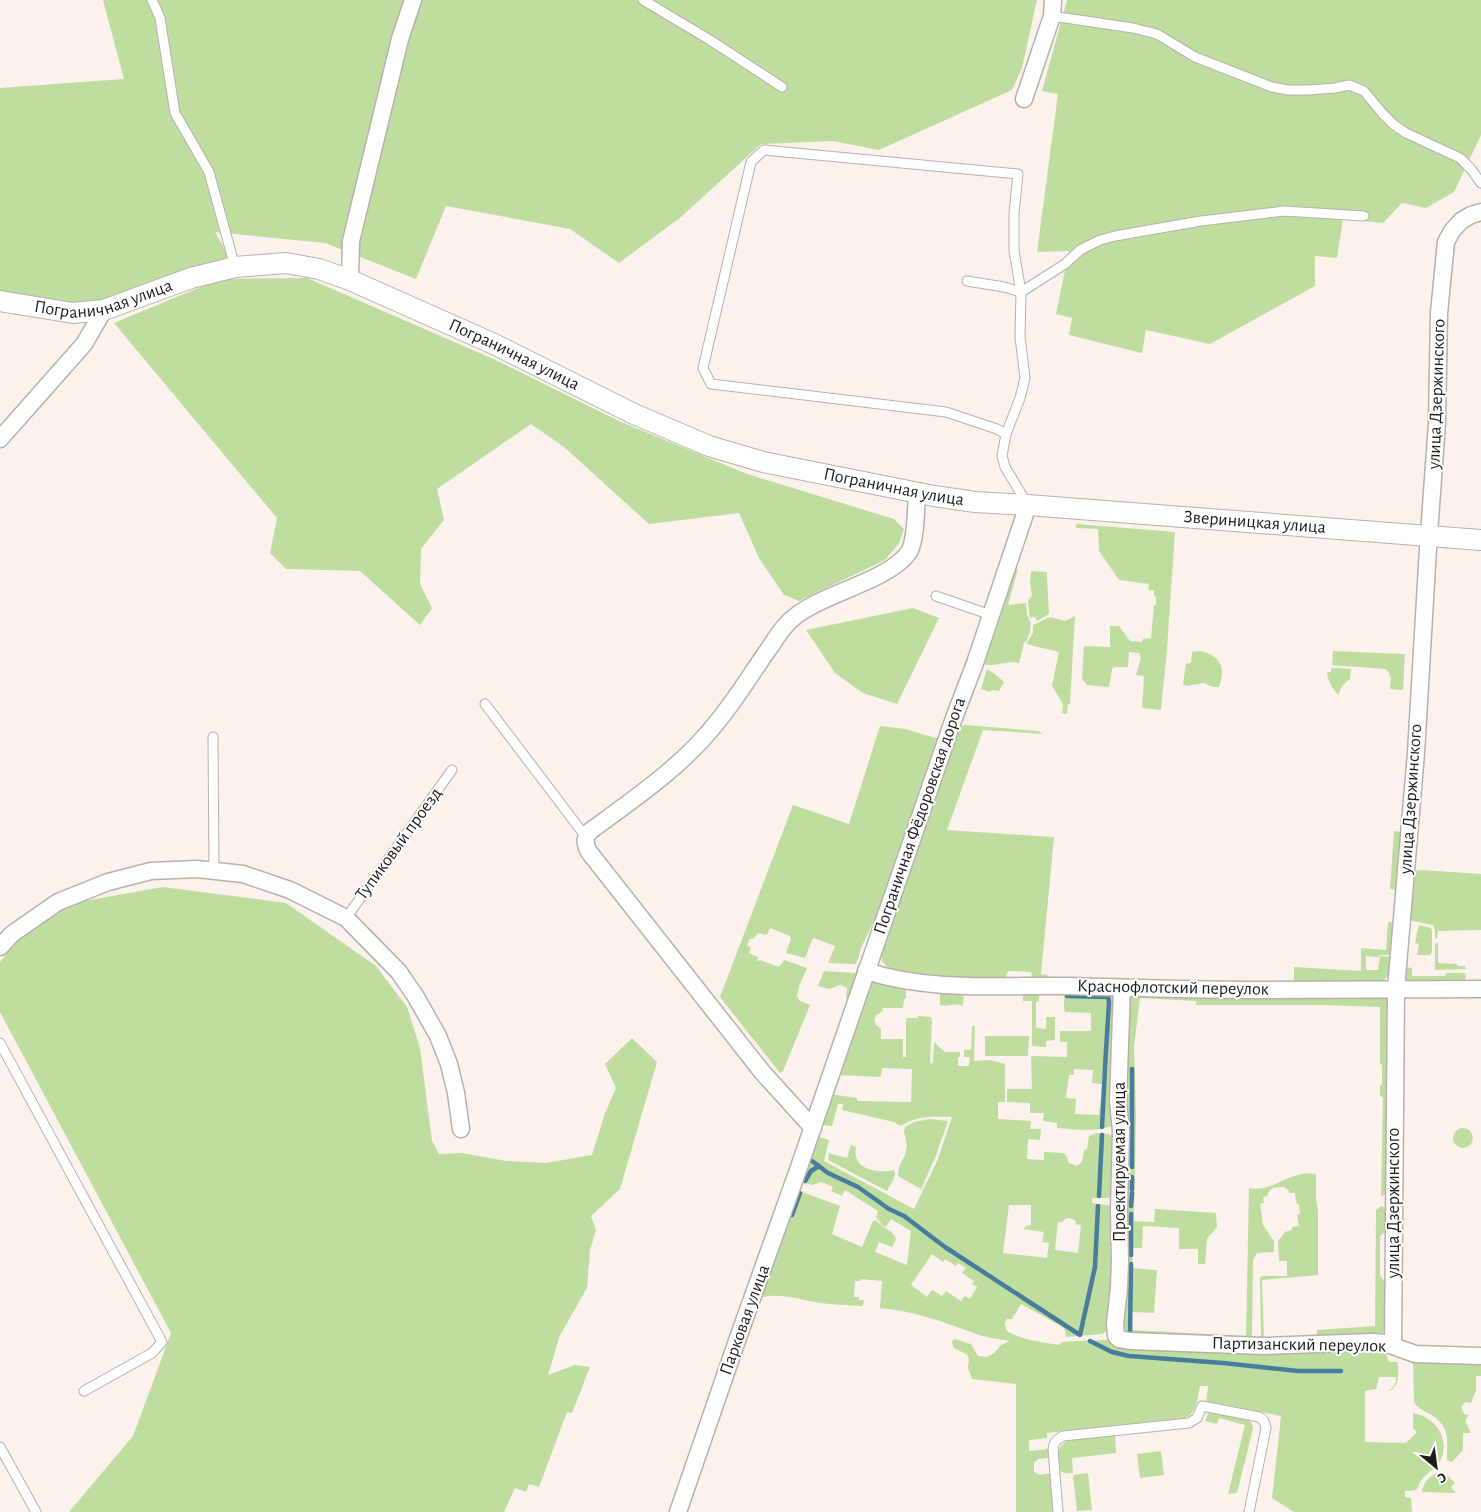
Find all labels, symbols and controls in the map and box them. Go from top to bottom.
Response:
street label: Пограничная улица [33,277,175,322]
street label: Пограничная улица [446,316,582,394]
street label: улица Дзержинского [1425,318,1449,471]
street label: Пограничная улица [822,465,965,509]
street label: Звериницкая улица [1183,508,1327,537]
street label: Пограничная Фёдоровская дорога [871,695,969,937]
street label: улица Дзержинского [1397,723,1425,876]
street label: Тупиковый проезд [353,785,445,903]
street label: Краснофлотский переулок [1077,977,1270,999]
street label: Проектируемая улица [1111,1082,1129,1242]
street label: улица Дзержинского [1385,1128,1403,1279]
street label: Парковая улица [717,1262,773,1378]
street label: Партизанский переулок [1212,1334,1387,1356]
north arrow [1411,1442,1461,1492]
text: С [1435,1469,1449,1486]

